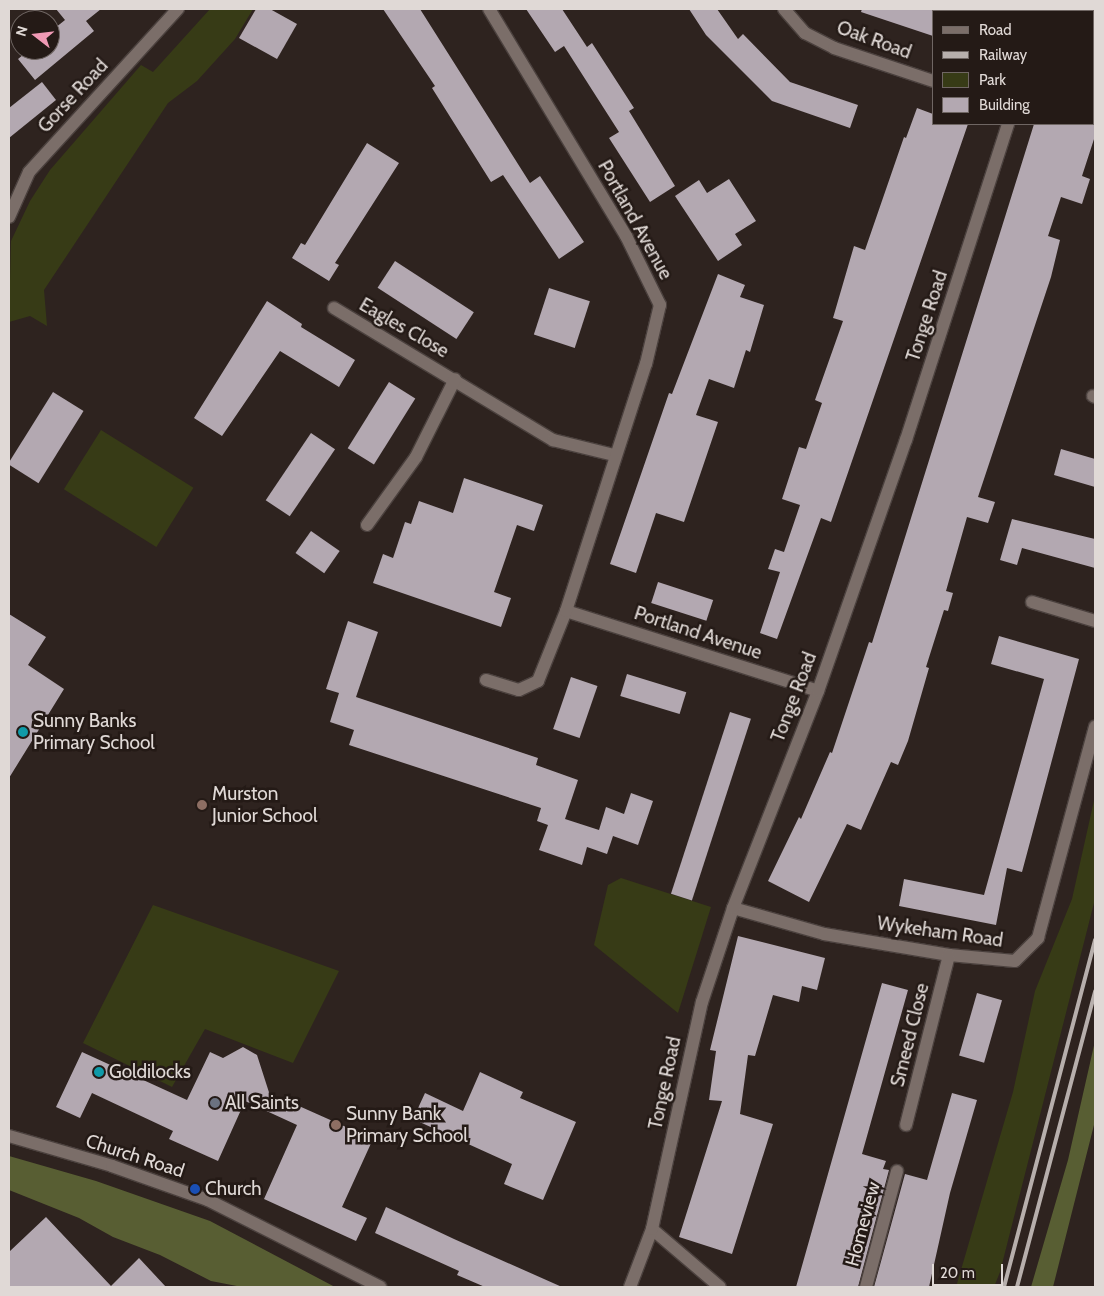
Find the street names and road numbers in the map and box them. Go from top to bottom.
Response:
street label: Oak Road [834,16,914,64]
street label: Gorse Road [33,55,113,137]
street label: Portland Avenue [593,156,677,284]
street label: Tonge Road [902,268,952,364]
street label: Eagles Close [355,293,453,363]
street label: Portland Avenue [631,602,765,664]
street label: Tonge Road [766,649,822,745]
street label: Wykeham Road [876,912,1004,952]
street label: Smeed Close [886,981,934,1089]
street label: Tonge Road [644,1034,686,1132]
street label: Church Road [83,1129,187,1183]
street label: Homeview [841,1179,885,1269]

